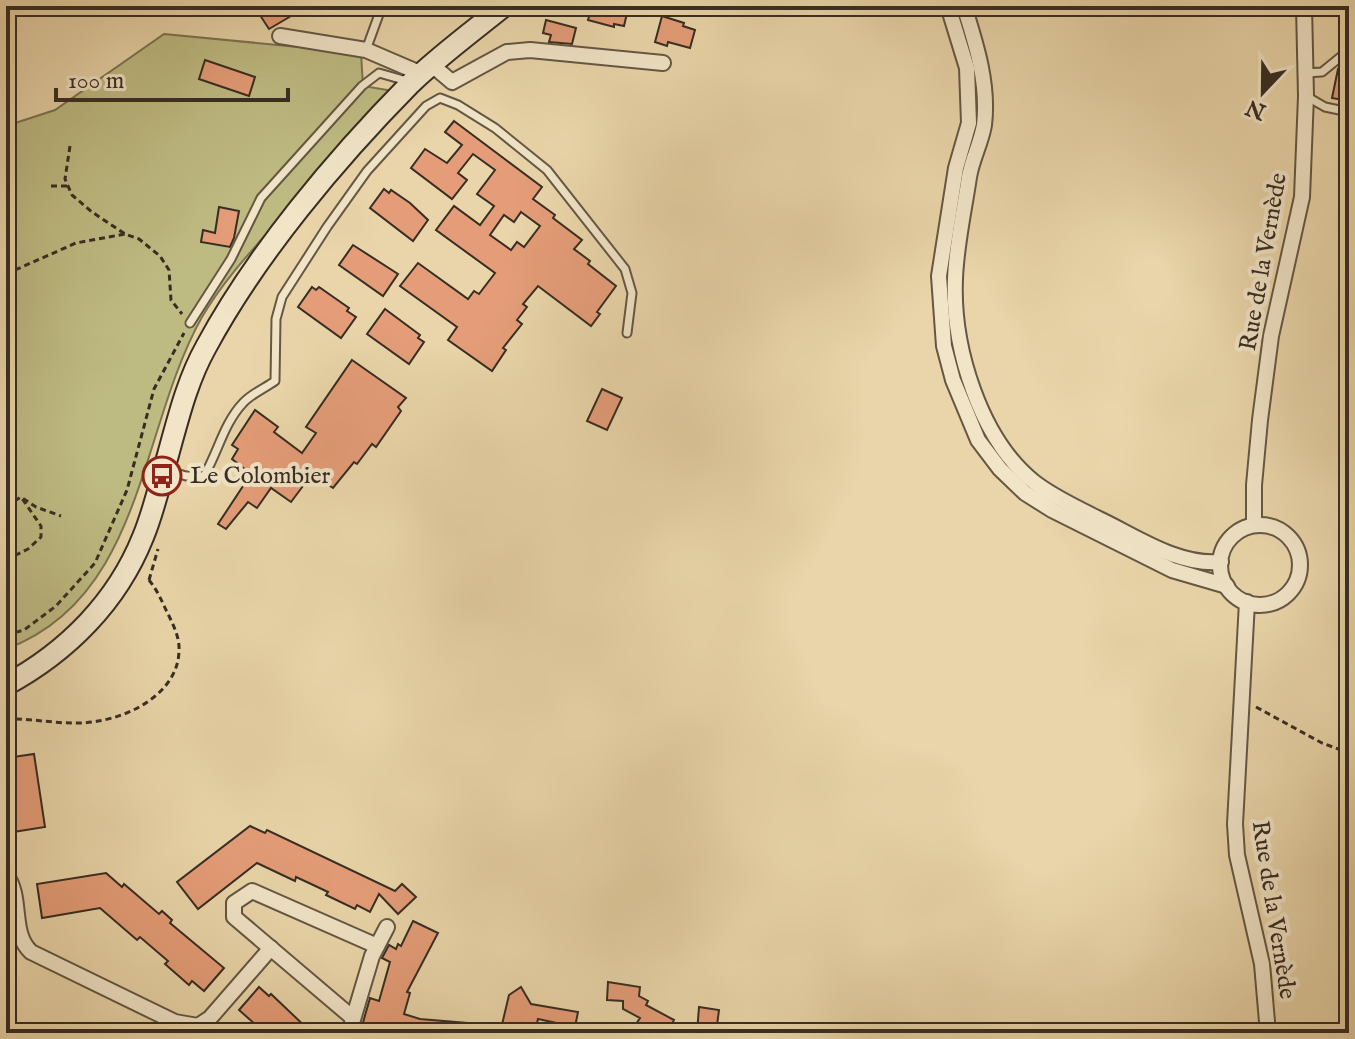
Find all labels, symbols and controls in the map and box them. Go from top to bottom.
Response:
scale bar [56,52,288,102]
north arrow [1223,52,1303,132]
text: 100 m [68,66,124,97]
text: N [1242,92,1271,126]
street label: Rue de la Vernède [1233,171,1295,353]
bus stop icon: Le Colombier [141,455,183,497]
place label: Le Colombier [190,461,330,492]
street label: Rue de la Vernède [1244,819,1302,1001]

